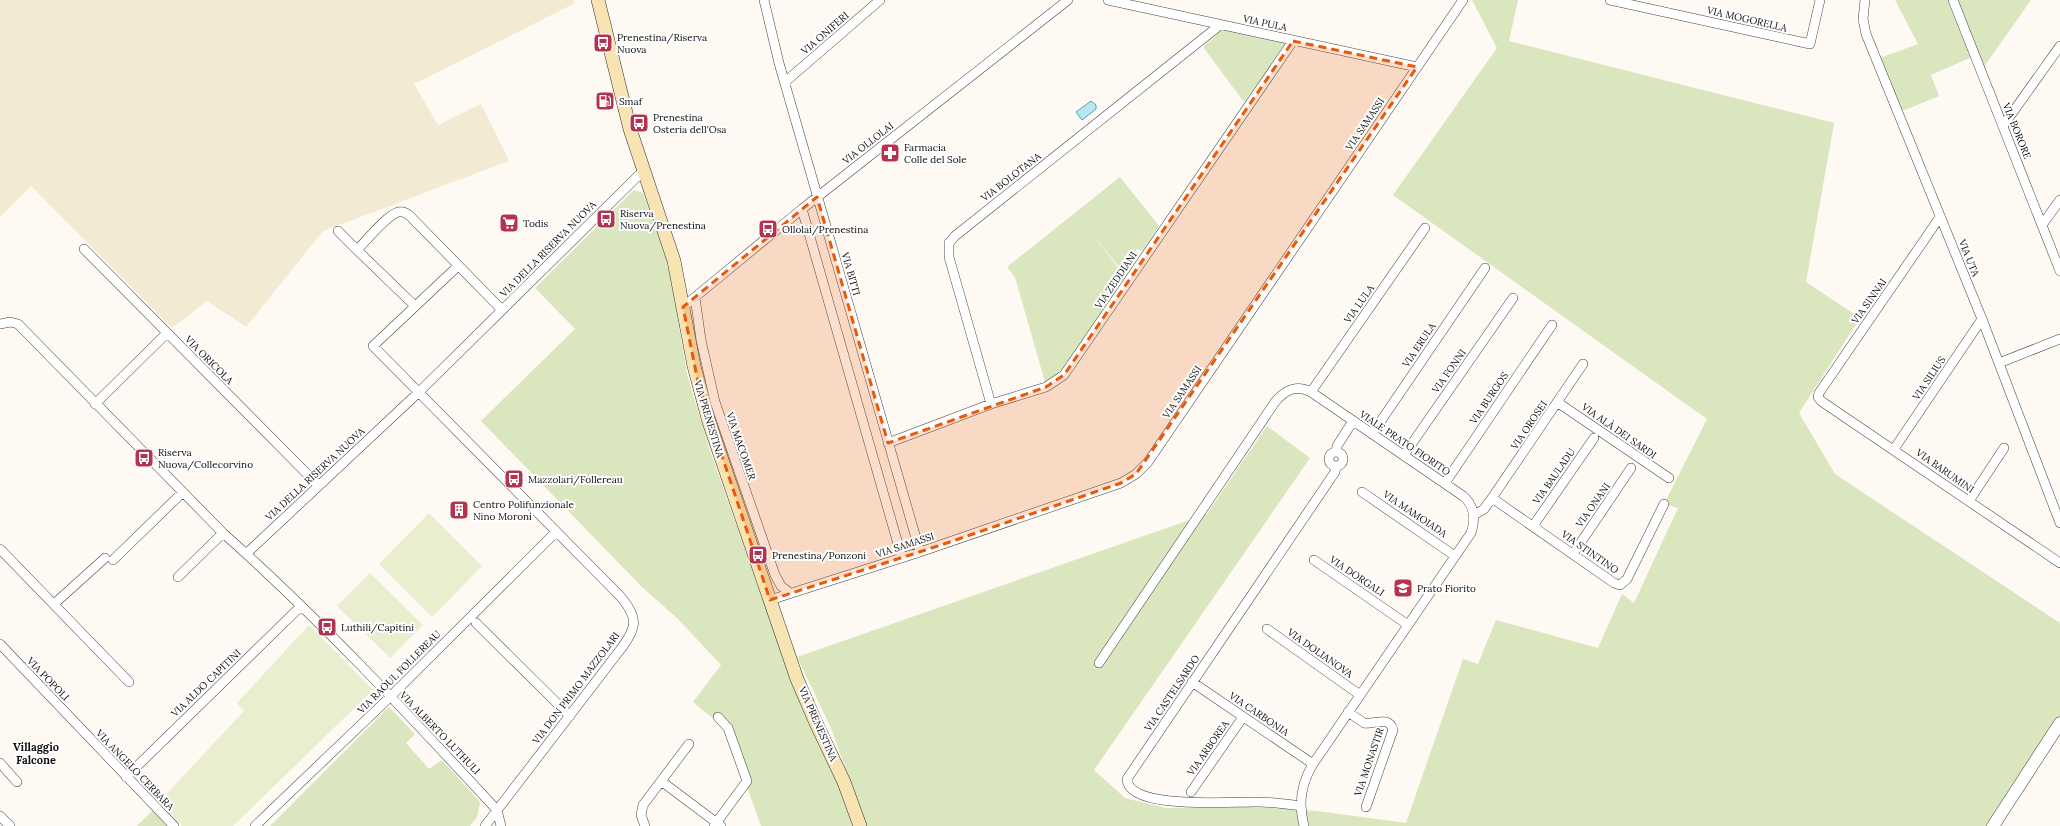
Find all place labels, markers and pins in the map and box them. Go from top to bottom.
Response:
place label: Prenestina/Riserva Nuova [617,31,707,56]
bus stop icon: Prenestina/Riserva Nuova [592,32,614,54]
fuel station icon: Smaf [594,90,616,112]
place label: Smaf [619,95,643,108]
place label: Prenestina Osteria dell'Osa [653,111,726,136]
bus stop icon: Prenestina Osteria dell'Osa [628,112,650,134]
place label: Farmacia Colle del Sole [904,141,967,166]
pharmacy icon: Farmacia Colle del Sole [879,142,901,164]
place label: Riserva Nuova/Prenestina [620,207,706,232]
bus stop icon: Riserva Nuova/Prenestina [595,208,617,230]
supermarket icon: Todis [498,212,520,234]
place label: Todis [523,217,549,230]
bus stop icon: Ollolai/Prenestina [757,218,779,240]
place label: Ollolai/Prenestina [782,223,868,236]
place label: Riserva Nuova/Collecorvino [158,446,253,471]
bus stop icon: Riserva Nuova/Collecorvino [133,447,155,469]
bus stop icon: Mazzolari/Follereau [503,468,525,490]
place label: Mazzolari/Follereau [528,473,623,486]
place label: Centro Polifunzionale Nino Moroni [473,498,574,523]
building icon: Centro Polifunzionale Nino Moroni [448,499,470,521]
bus stop icon: Prenestina/Ponzoni [747,544,769,566]
place label: Prenestina/Ponzoni [772,549,866,562]
school or university icon: Prato Fiorito [1392,577,1414,599]
place label: Prato Fiorito [1417,582,1476,595]
bus stop icon: Luthili/Capitini [316,616,338,638]
place label: Luthili/Capitini [341,621,414,634]

